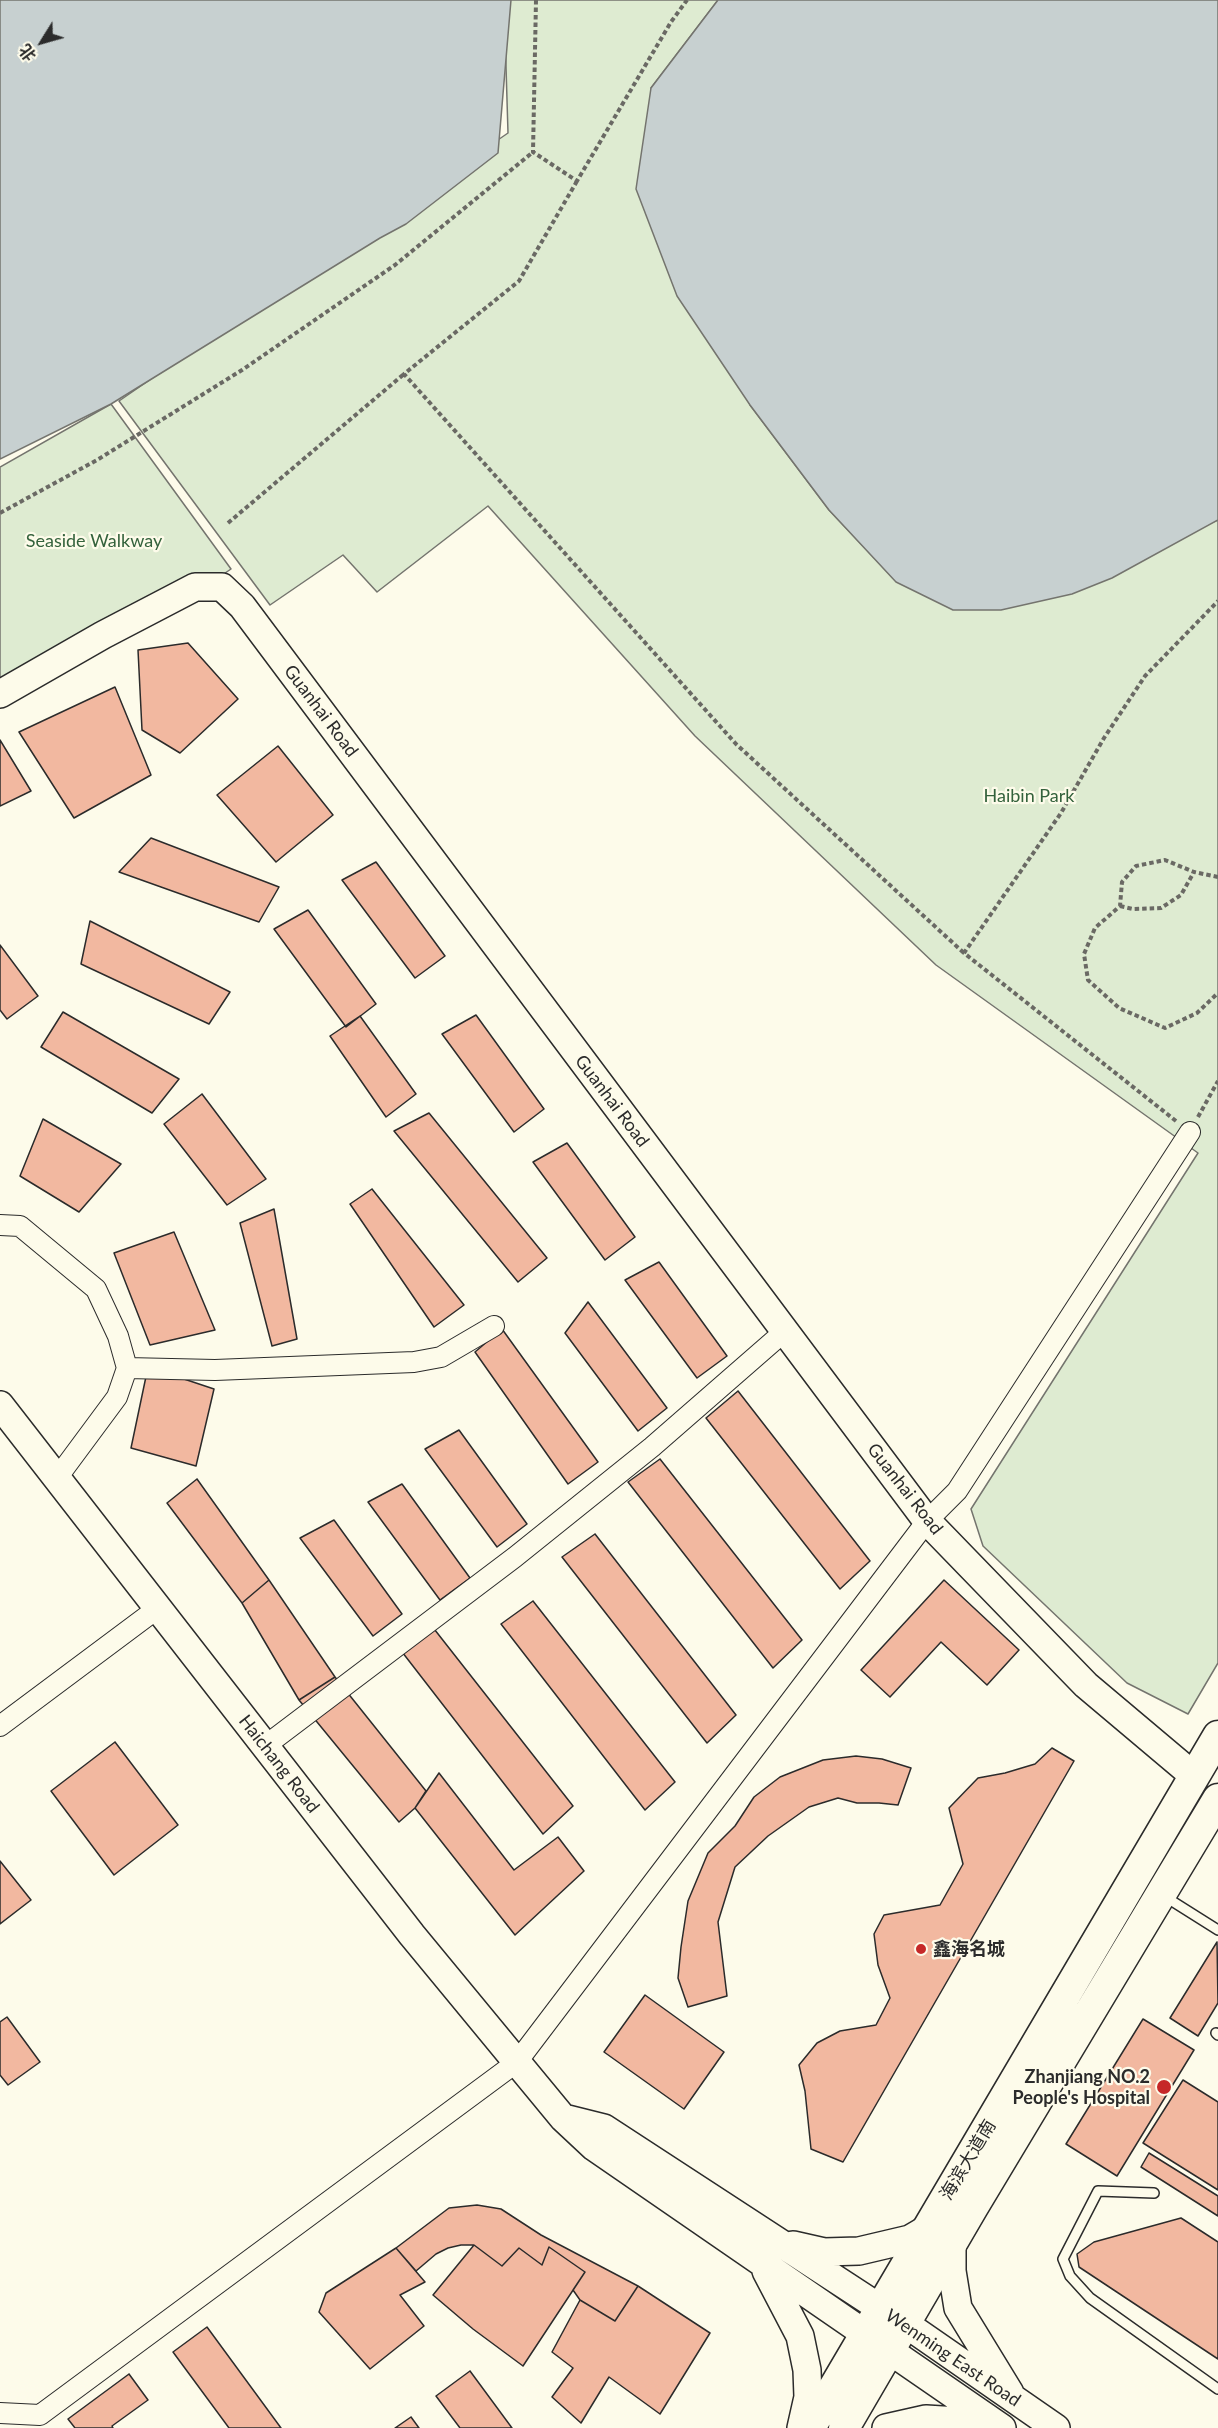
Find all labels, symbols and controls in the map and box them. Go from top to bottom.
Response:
north arrow [12,12,72,72]
text: 北 [15,41,40,65]
park label: Seaside Walkway [26,530,162,552]
street label: Guanhai Road [279,661,363,761]
park label: Haibin Park [984,785,1074,807]
street label: Guanhai Road [570,1051,654,1151]
street label: Guanhai Road [863,1439,947,1539]
street label: Haichang Road [234,1711,324,1817]
place label: 鑫海名城 [933,1938,1005,1960]
marker: 鑫海名城 [914,1942,928,1956]
place label: Zhanjiang NO.2 People's Hospital [1013,2066,1150,2108]
marker: Zhanjiang NO.2 People's Hospital [1155,2078,1173,2096]
street label: 海滨大道南 [936,2116,1000,2204]
street label: Wenming East Road [881,2305,1025,2411]

